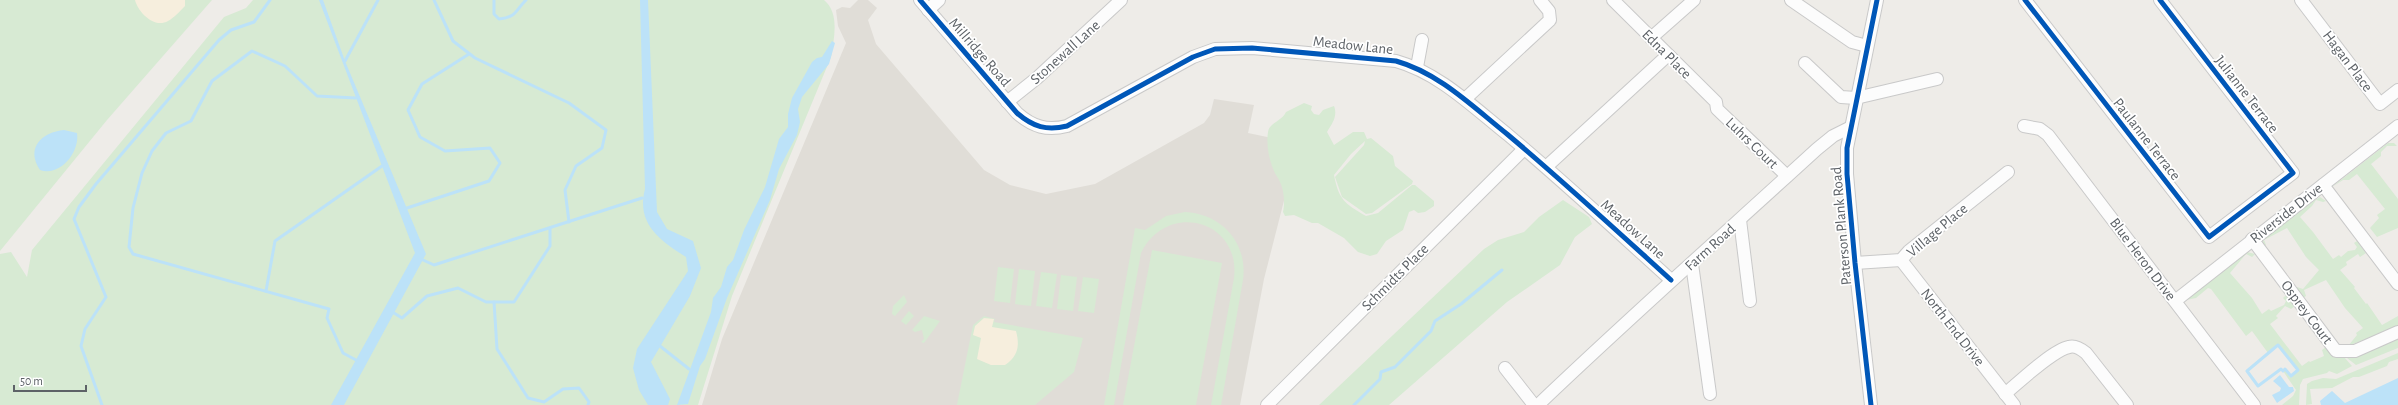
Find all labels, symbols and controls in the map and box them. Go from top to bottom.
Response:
street label: Millridge Road [946,15,1014,90]
street label: Stonewall Lane [1028,17,1103,87]
street label: Edna Place [1639,27,1694,82]
street label: Hagan Place [2320,28,2375,95]
street label: Meadow Lane [1312,34,1394,57]
street label: Julianne Terrace [2212,53,2281,136]
street label: Paulanne Terrace [2110,95,2183,183]
street label: Luhrs Court [1723,115,1781,172]
street label: Paterson Plank Road [1829,166,1854,286]
street label: Riverside Drive [2247,181,2325,246]
street label: Meadow Lane [1598,197,1668,262]
street label: Village Place [1904,201,1971,260]
street label: Blue Heron Drive [2107,215,2178,303]
street label: Farm Road [1682,221,1739,274]
street label: Schmidts Place [1359,241,1432,314]
street label: Osprey Court [2278,278,2335,347]
street label: North End Drive [1918,286,1987,369]
scale bar [14,367,86,393]
text: 50 m [20,375,43,387]

